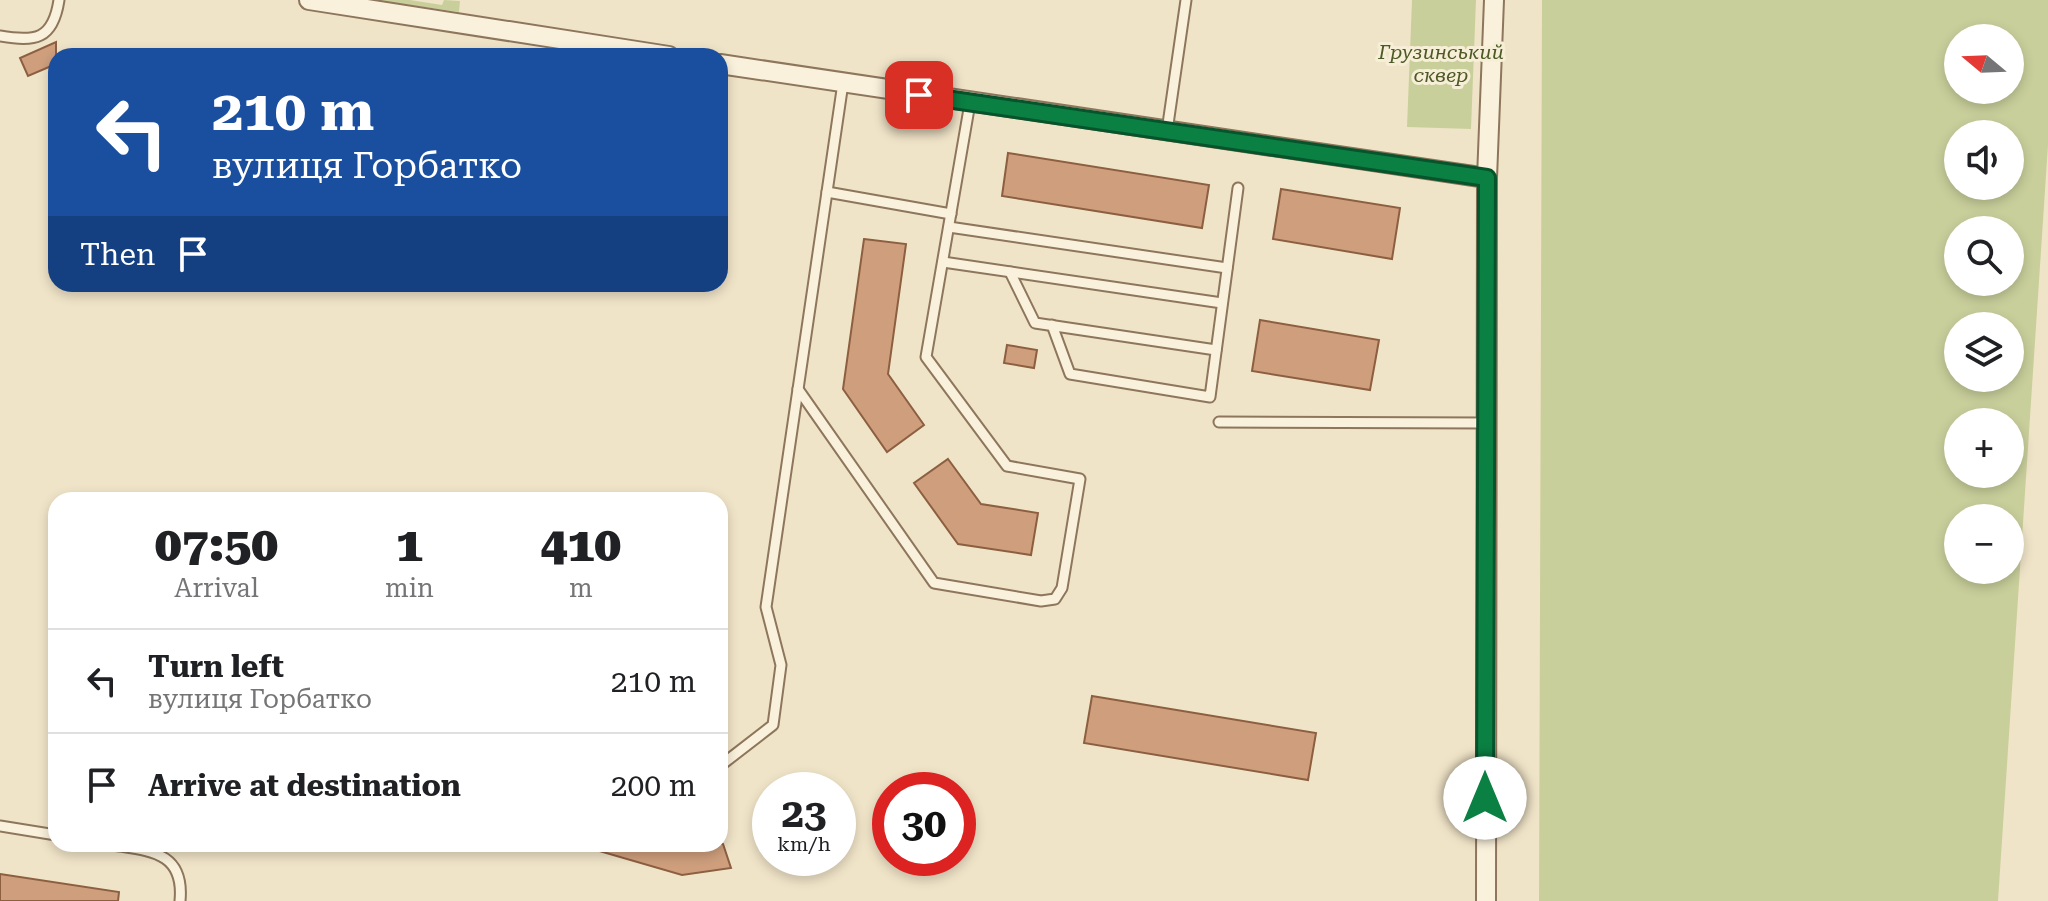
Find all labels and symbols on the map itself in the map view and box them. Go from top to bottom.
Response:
north arrow [1944,24,2024,104]
park label: Грузинський сквер [1377,40,1504,87]
pin [885,61,953,129]
position arrow [1443,756,1527,840]
speed limit sign: 30 [872,772,976,876]

